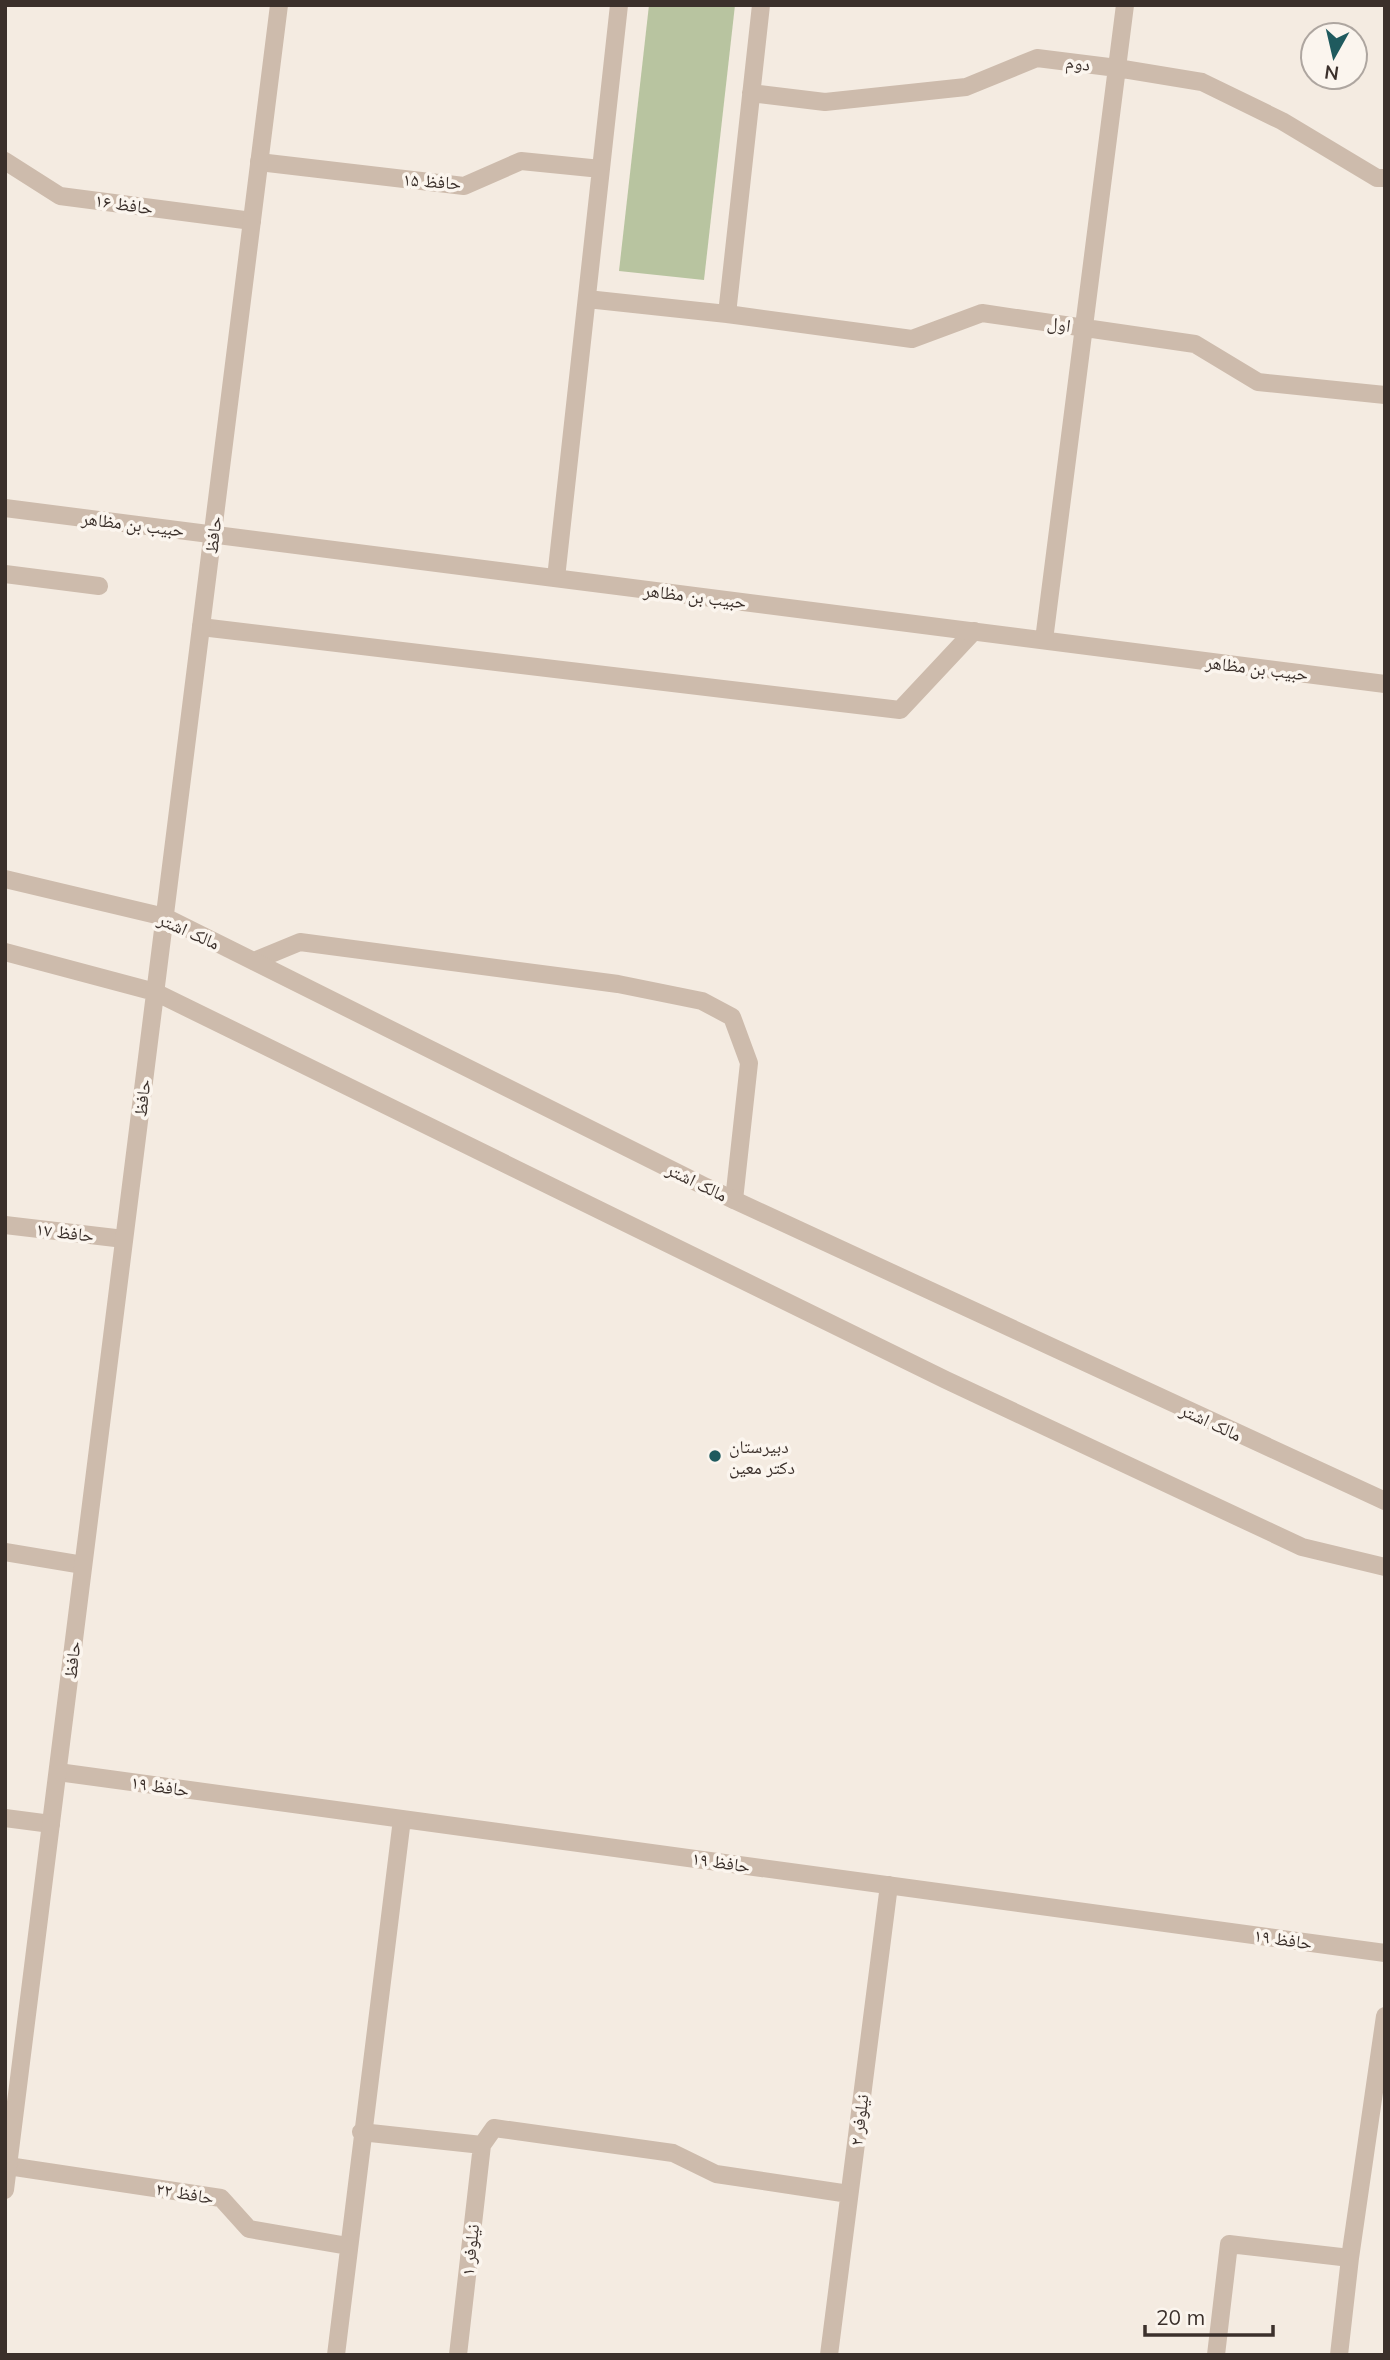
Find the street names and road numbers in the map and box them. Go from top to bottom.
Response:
street label: دوم [1064,50,1092,77]
street label: حافظ ۱۵ [402,167,462,195]
street label: حافظ ۱۶ [93,189,155,219]
street label: اول [1046,311,1072,337]
street label: حبیب بن مظاهر [79,506,186,542]
street label: حافظ [199,515,227,555]
street label: حبیب بن مظاهر [641,578,748,614]
street label: حبیب بن مظاهر [1203,650,1310,686]
street label: مالک اشتر [154,907,223,955]
street label: حافظ [128,1078,156,1118]
street label: مالک اشتر [662,1157,731,1207]
street label: حافظ ۱۷ [35,1217,95,1247]
street label: مالک اشتر [1176,1397,1245,1446]
street label: حافظ [58,1640,86,1680]
street label: حافظ ۱۹ [129,1771,191,1801]
street label: حافظ ۱۹ [690,1847,752,1877]
street label: حافظ ۱۹ [1252,1924,1314,1954]
street label: نیلوفر ۲ [844,2093,874,2147]
street label: حافظ ۲۲ [154,2177,216,2209]
street label: نیلوفر ۱ [456,2223,484,2277]

